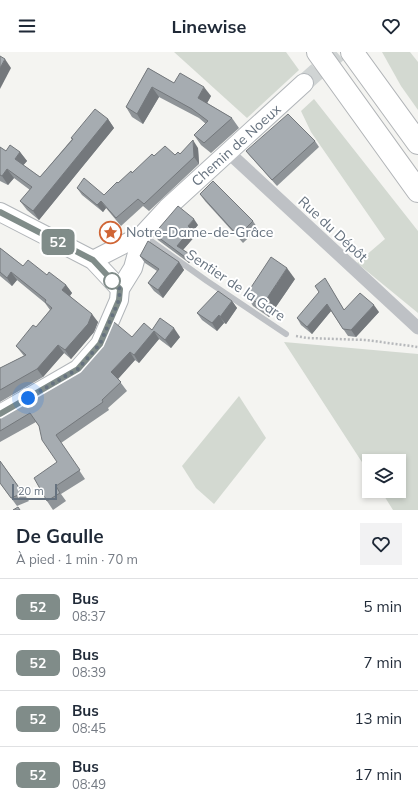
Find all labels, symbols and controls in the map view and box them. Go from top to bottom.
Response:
icon: menu [16,15,38,37]
text: Linewise [172,15,246,38]
icon: heart [380,15,402,37]
street label: Chemin de Noeux [188,100,285,190]
street label: Rue du Dépôt [295,192,372,266]
place icon: Notre-Dame-de-Grâce [97,219,123,245]
place label: Notre-Dame-de-Grâce [126,223,273,241]
line badge: 52 [40,229,76,255]
text: 52 [50,233,66,251]
street label: Sentier de la Gare [183,245,289,325]
unlabelled marker [103,272,121,290]
your location [18,388,38,408]
map controls [362,454,406,498]
button: layers [362,454,406,498]
scale bar [12,482,57,501]
text: 20 m [18,484,44,498]
button: heart [360,523,402,565]
text: De Gaulle [16,524,104,548]
text: À pied · 1 min · 70 m [16,551,138,567]
text: Bus [72,589,99,608]
text: 5 min [364,597,402,616]
text: 52 [30,598,46,616]
text: 08:37 [72,608,106,624]
text: Bus [72,645,99,664]
text: 7 min [364,653,402,672]
text: 52 [30,654,46,672]
text: 08:39 [72,664,106,680]
text: Bus [72,701,99,720]
text: 13 min [355,709,402,728]
text: 52 [30,710,46,728]
text: 08:45 [72,720,106,736]
text: Bus [72,757,99,776]
text: 17 min [355,765,402,784]
text: 52 [30,766,46,784]
text: 08:49 [72,776,106,792]

